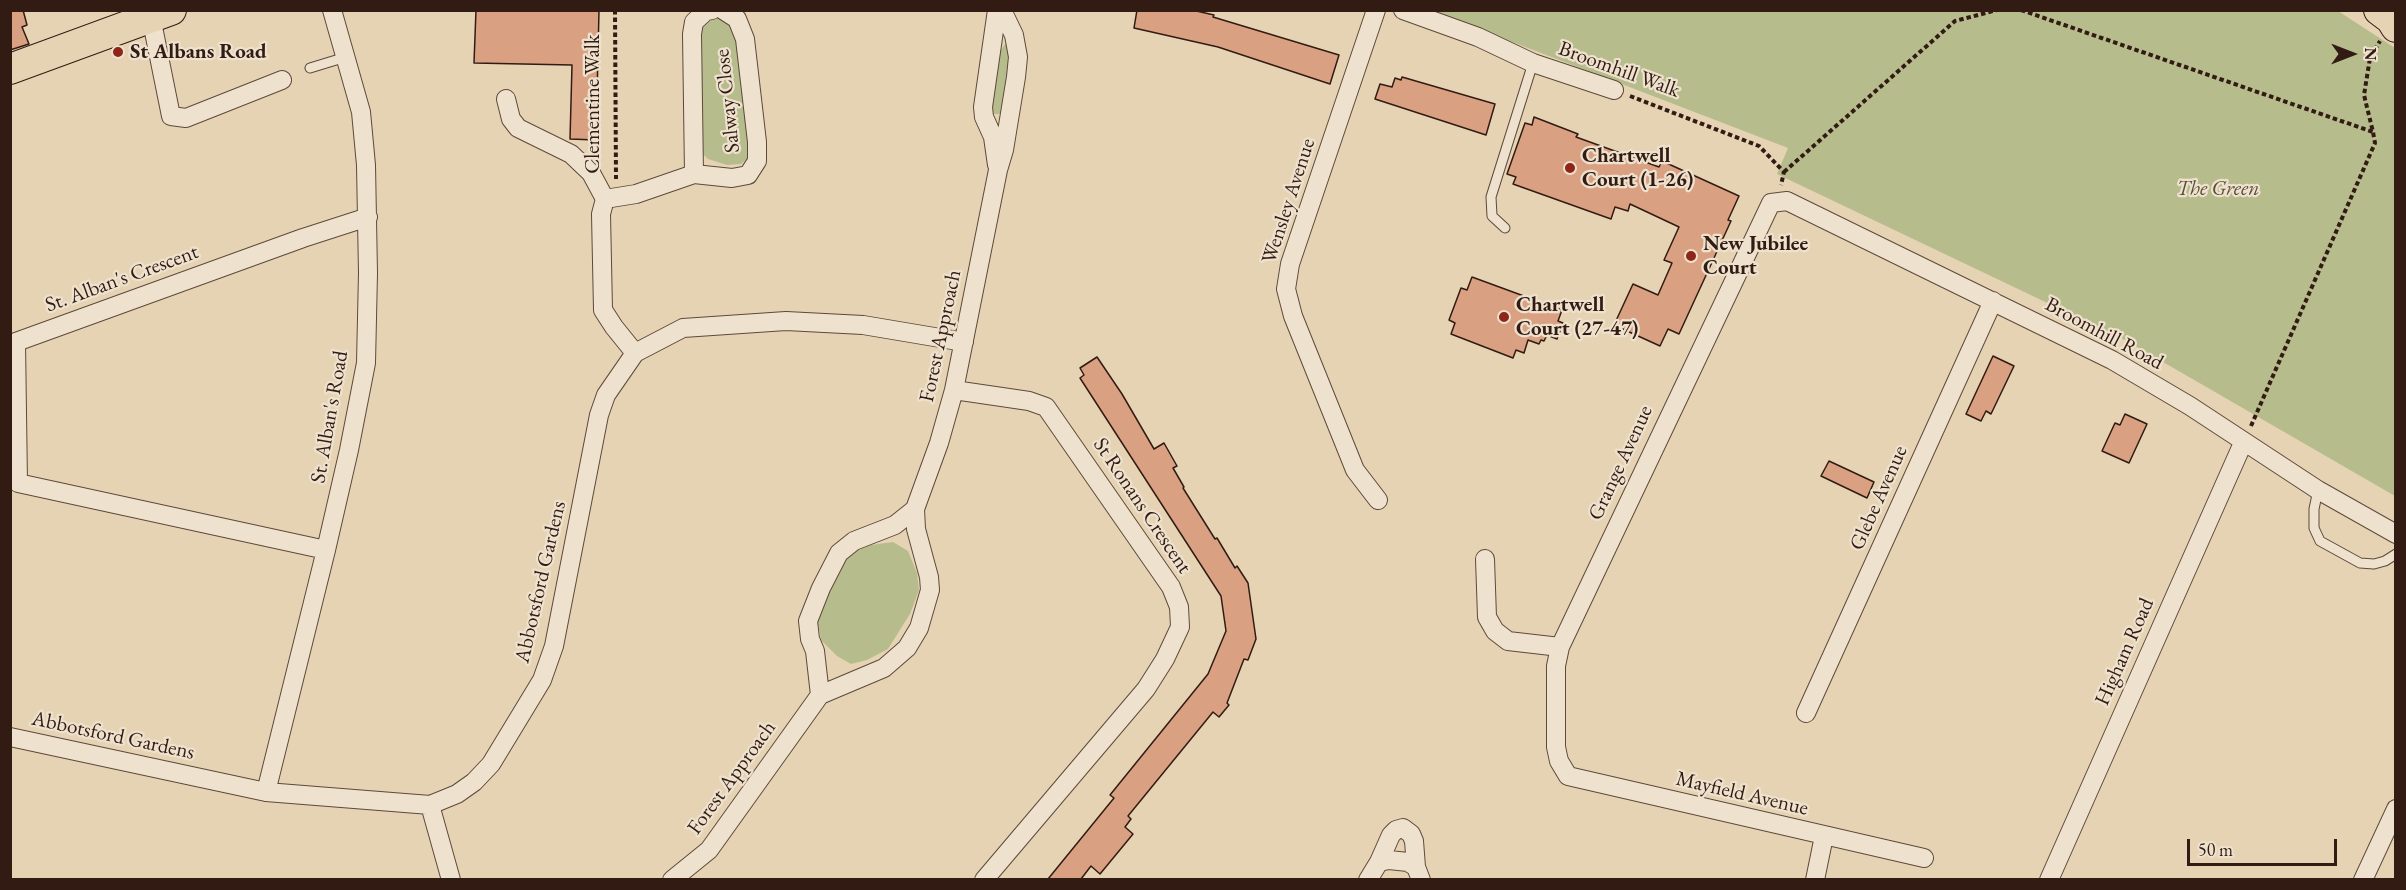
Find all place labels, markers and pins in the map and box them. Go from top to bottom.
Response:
place label: St Albans Road [130,39,267,65]
marker: St Albans Road [111,45,125,59]
place label: Chartwell Court (1-26) [1582,143,1693,193]
marker: Chartwell Court (1-26) [1563,161,1577,175]
place label: New Jubilee Court [1703,231,1808,281]
marker: New Jubilee Court [1684,249,1698,263]
place label: Chartwell Court (27-47) [1516,292,1638,342]
marker: Chartwell Court (27-47) [1497,310,1511,324]

